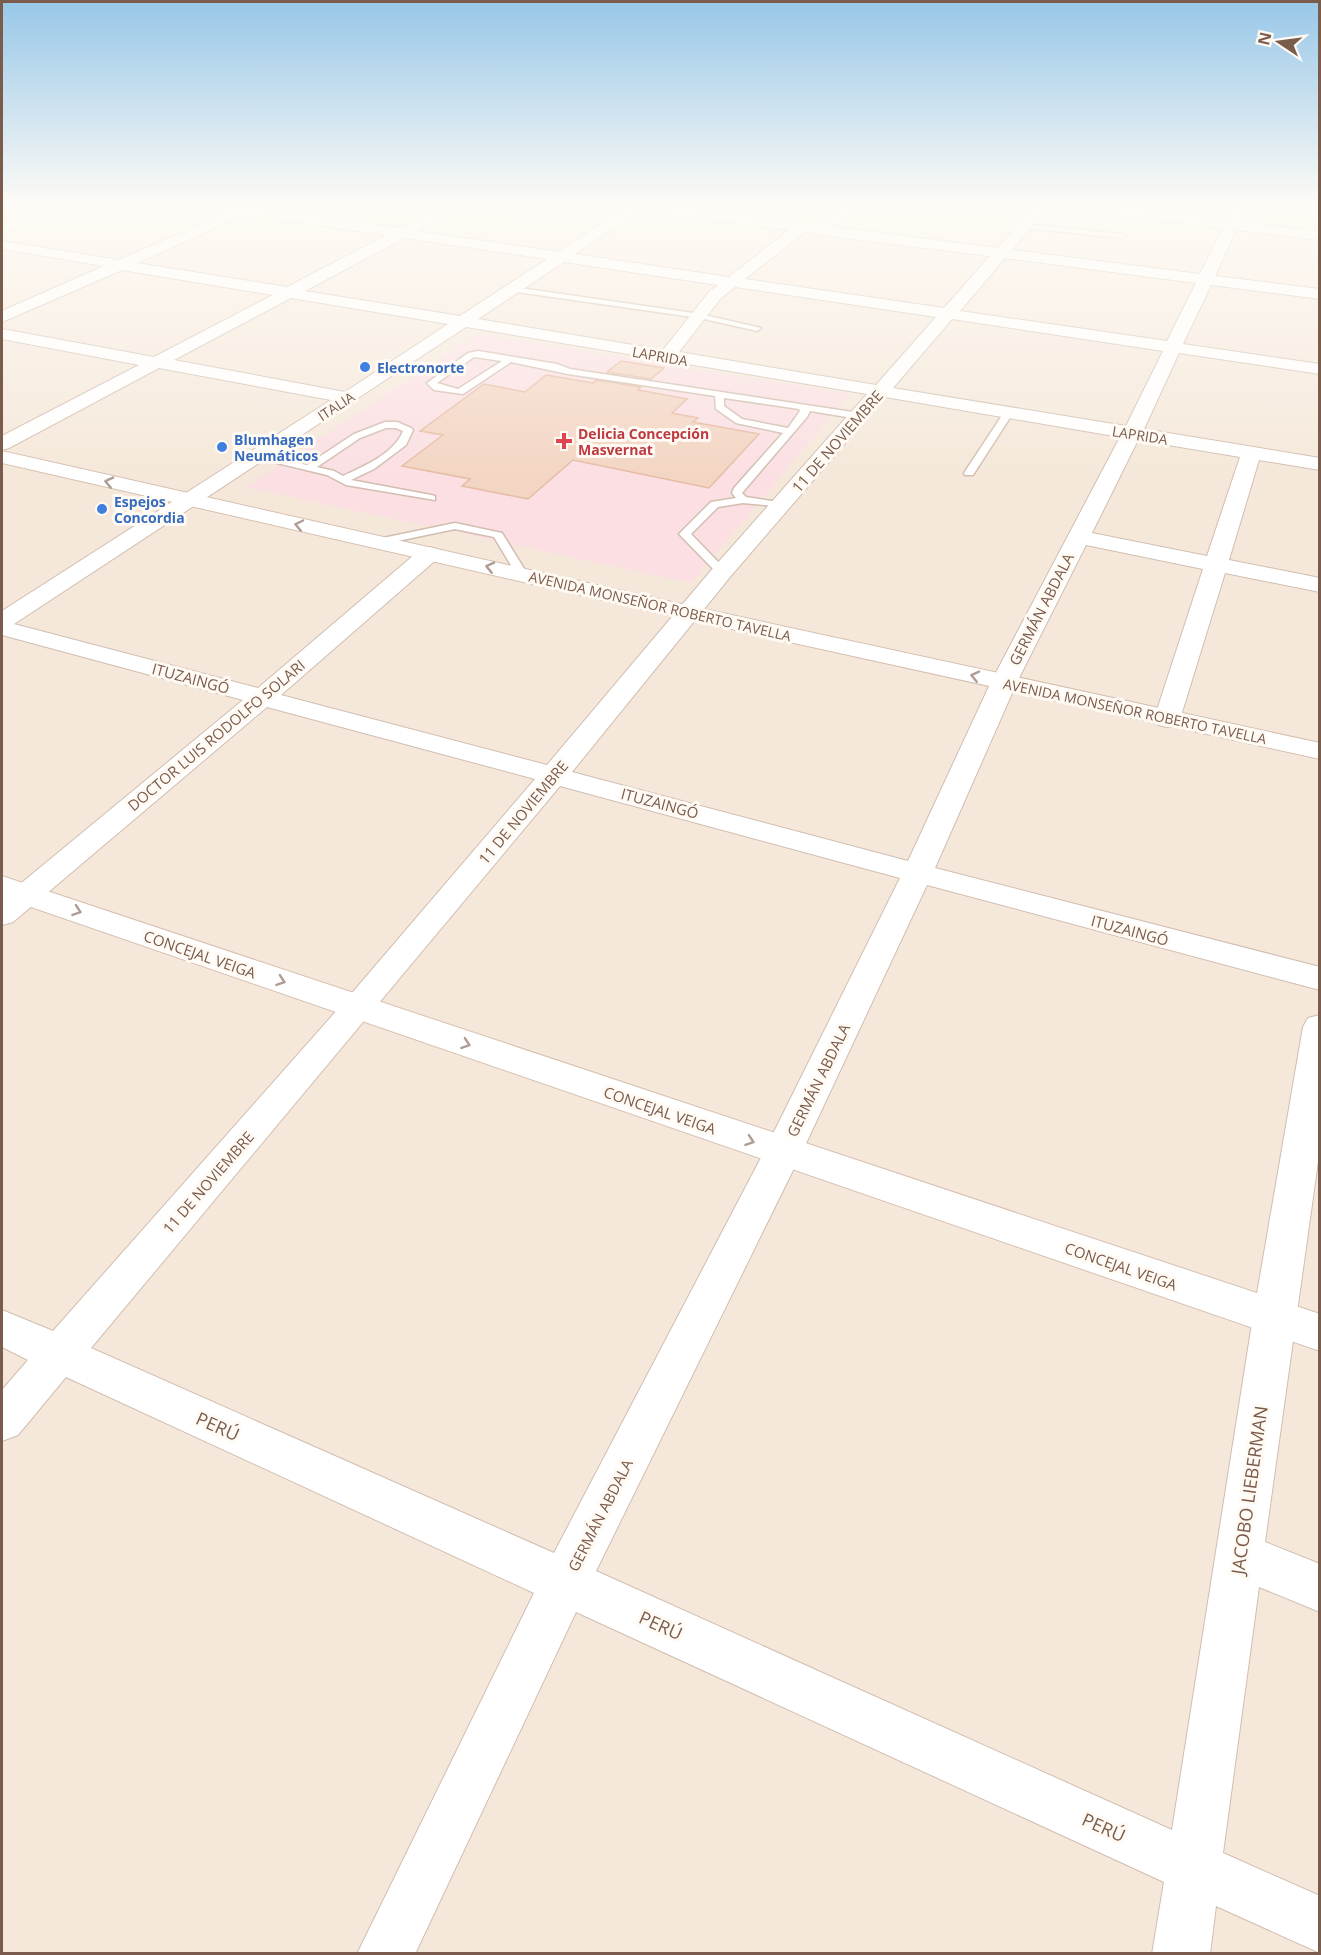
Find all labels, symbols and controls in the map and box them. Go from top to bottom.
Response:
north arrow [1249,12,1309,72]
text: N [1252,30,1277,47]
street label: LAPRIDA [631,342,689,370]
place label: Electronorte [377,358,464,377]
marker: Electronorte [358,360,372,374]
street label: 11 DE NOVIEMBRE [787,386,887,496]
street label: ITALIA [314,387,358,425]
street label: LAPRIDA [1111,421,1169,449]
place label: Delicia Concepción Masvernat [578,424,709,459]
place label: Blumhagen Neumáticos [234,430,318,465]
marker: Delicia Concepción Masvernat [555,432,573,450]
marker: Blumhagen Neumáticos [215,440,229,454]
one-way arrow [104,476,114,489]
place label: Espejos Concordia [114,492,185,527]
marker: Espejos Concordia [95,502,109,516]
one-way arrow [295,519,305,532]
street label: GERMÁN ABDALA [1004,549,1078,669]
one-way arrow [485,562,495,575]
street label: AVENIDA MONSEÑOR ROBERTO TAVELLA [527,567,793,646]
street label: DOCTOR LUIS RODOLFO SOLARI [123,655,309,815]
street label: ITUZAINGÓ [150,658,232,698]
one-way arrow [970,670,980,683]
street label: AVENIDA MONSEÑOR ROBERTO TAVELLA [1002,674,1269,748]
street label: 11 DE NOVIEMBRE [474,756,572,868]
street label: ITUZAINGÓ [619,783,701,823]
one-way arrow [71,904,82,917]
street label: ITUZAINGÓ [1089,910,1171,950]
street label: CONCEJAL VEIGA [141,925,259,983]
one-way arrow [275,974,286,987]
street label: GERMÁN ABDALA [782,1020,854,1140]
one-way arrow [460,1037,471,1049]
street label: CONCEJAL VEIGA [601,1081,719,1139]
street label: 11 DE NOVIEMBRE [158,1127,258,1237]
one-way arrow [744,1133,755,1146]
street label: CONCEJAL VEIGA [1062,1237,1180,1295]
street label: JACOBO LIEBERMAN [1225,1404,1273,1578]
street label: PERÚ [193,1406,243,1446]
street label: GERMÁN ABDALA [563,1455,637,1575]
street label: PERÚ [636,1605,686,1645]
street label: PERÚ [1079,1807,1129,1847]

